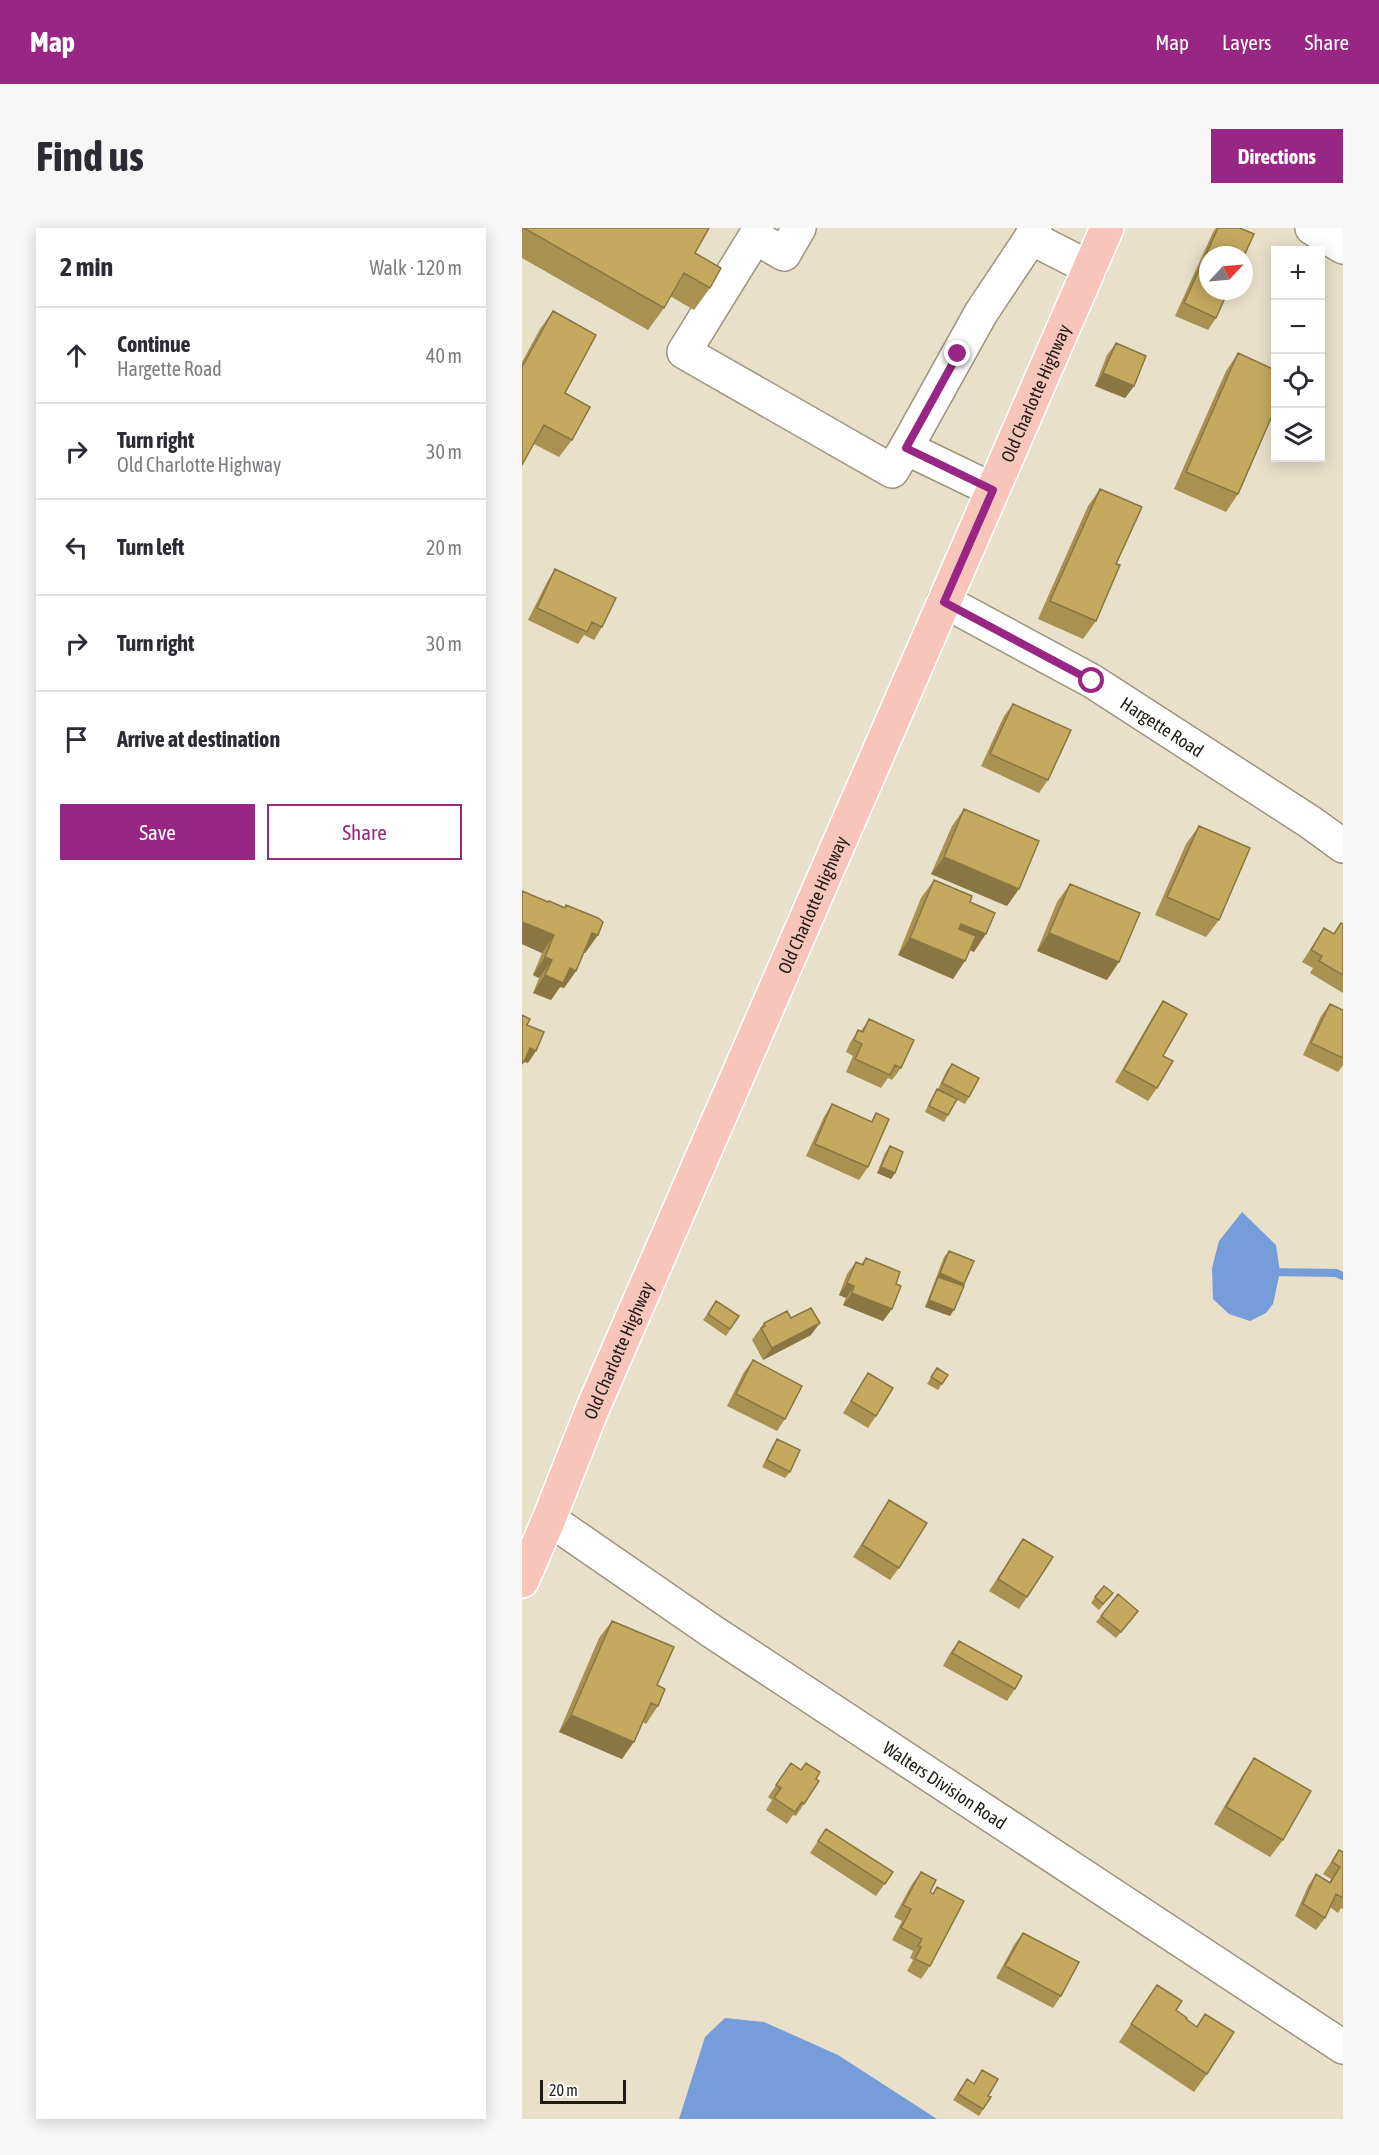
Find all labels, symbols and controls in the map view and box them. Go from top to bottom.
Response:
text: Map [30,26,75,58]
text: Map [1155,30,1189,54]
text: Layers [1222,30,1272,54]
text: Share [1305,30,1349,54]
button: Directions [1211,129,1343,183]
text: Find us [36,132,144,180]
north arrow [1199,246,1253,300]
map controls [1271,246,1325,462]
button: + [1271,246,1325,300]
text: 2 min [60,252,113,282]
text: Walk · 120 m [370,256,462,279]
button: − [1271,300,1325,354]
street label: Old Charlotte Highway [996,321,1074,465]
text: Continue [117,331,191,357]
icon: ahead [60,339,93,372]
route end [944,340,970,366]
text: 40 m [426,344,462,367]
button: locate [1271,354,1325,408]
text: Hargette Road [117,357,222,380]
button: layers [1271,408,1325,462]
text: Turn right [117,427,194,453]
icon: right [60,435,93,468]
text: 30 m [426,440,462,463]
text: Old Charlotte Highway [117,453,281,476]
icon: left [60,531,93,564]
text: Turn left [117,534,184,560]
text: 20 m [426,536,462,559]
icon: right [60,627,93,660]
text: Turn right [117,630,194,656]
text: 30 m [426,632,462,655]
route start [1078,667,1104,693]
street label: Hargette Road [1117,692,1208,761]
icon: arrive [60,723,93,756]
text: Arrive at destination [117,726,280,752]
button: Save [60,804,255,860]
button: Share [267,804,462,860]
street label: Old Charlotte Highway [773,833,851,977]
street label: Old Charlotte Highway [579,1278,657,1422]
street label: Walters Division Road [879,1737,1011,1833]
scale bar [540,2077,626,2104]
text: 20 m [549,2081,578,2099]

